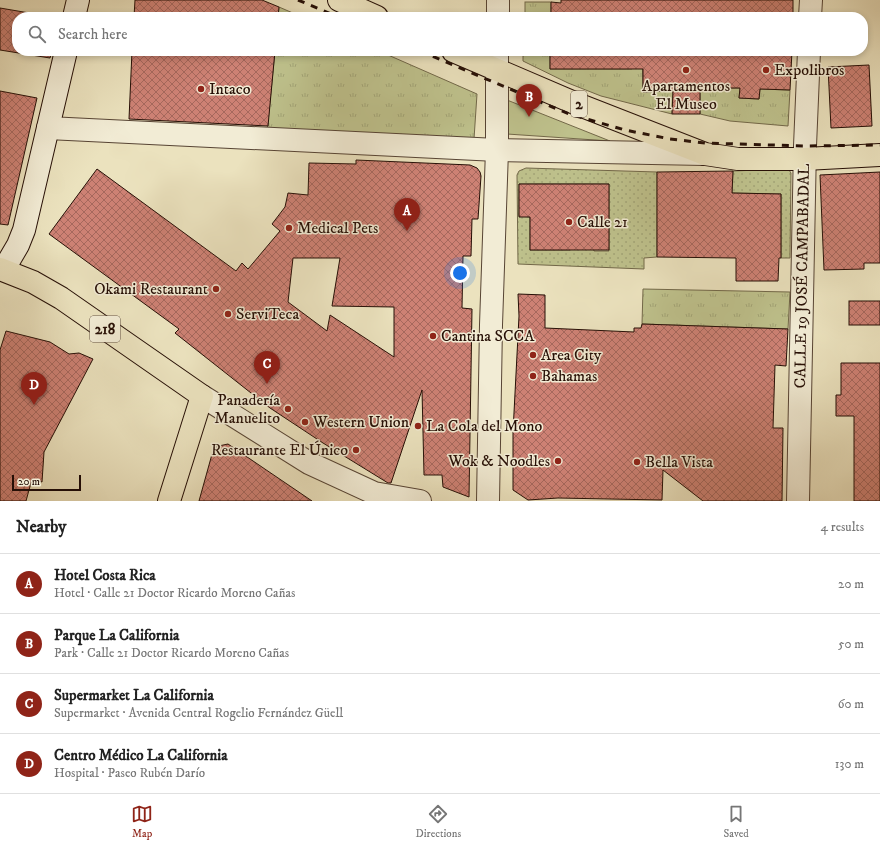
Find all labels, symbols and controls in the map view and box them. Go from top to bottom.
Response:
search box [12,12,868,56]
icon: search [26,23,48,45]
text: Search here [58,25,127,44]
place label: Expolibros [774,60,844,80]
marker: Apartamentos El Museo [681,65,691,75]
marker: Expolibros [761,65,771,75]
place label: Apartamentos El Museo [642,76,730,114]
place label: Intaco [209,79,251,99]
marker: Intaco [196,84,206,94]
pin: B [516,84,542,117]
road number: 2 [571,91,587,117]
street label: CALLE 19 JOSÉ CAMPABADAL [790,163,814,389]
pin: A [394,198,420,231]
place label: Calle 21 [577,212,628,232]
marker: Calle 21 [564,217,574,227]
place label: Medical Pets [297,218,378,238]
marker: Medical Pets [284,223,294,233]
your location [450,263,470,283]
place label: Okami Restaurant [94,279,208,299]
marker: Okami Restaurant [211,284,221,294]
place label: ServiTeca [236,304,299,324]
marker: ServiTeca [223,309,233,319]
road number: 218 [90,316,120,342]
place label: Cantina SCCA [441,326,535,346]
marker: Cantina SCCA [428,331,438,341]
place label: Area City [541,345,602,365]
marker: Area City [528,350,538,360]
pin: C [254,351,280,384]
place label: Bahamas [541,366,597,386]
marker: Bahamas [528,371,538,381]
pin: D [21,372,47,405]
place label: Panadería Manuelito [214,390,280,428]
marker: Panadería Manuelito [283,404,293,414]
place label: Western Union [312,412,410,432]
place label: La Cola del Mono [426,416,542,436]
marker: Western Union [300,417,310,427]
marker: La Cola del Mono [413,421,423,431]
place label: Restaurante El Único [211,440,348,460]
marker: Restaurante El Único [351,445,361,455]
place label: Wok & Noodles [447,451,550,471]
place label: Bella Vista [645,452,713,472]
marker: Wok & Noodles [553,456,563,466]
marker: Bella Vista [632,457,642,467]
scale bar [12,473,81,492]
text: 20 m [18,475,40,489]
text: Nearby [16,516,66,538]
text: 4 results [821,519,864,535]
text: Hotel Costa Rica [54,566,156,585]
text: A [25,576,33,592]
text: 20 m [838,576,864,592]
text: Hotel · Calle 21 Doctor Ricardo Moreno Cañas [54,585,295,601]
text: Parque La California [54,626,179,645]
text: B [25,636,33,652]
text: 50 m [838,636,864,652]
text: Park · Calle 21 Doctor Ricardo Moreno Cañas [54,645,289,661]
text: Supermarket La California [54,686,214,705]
text: C [25,696,33,712]
text: 60 m [838,696,864,712]
text: Supermarket · Avenida Central Rogelio Fernández Güell [54,705,343,721]
text: Centro Médico La California [54,746,228,765]
text: D [24,756,34,772]
text: 130 m [835,756,864,772]
text: Hospital · Paseo Rubén Darío [54,765,205,781]
tab: Map [131,803,153,841]
tab: Directions [416,803,461,841]
tab: Saved [724,803,749,841]

